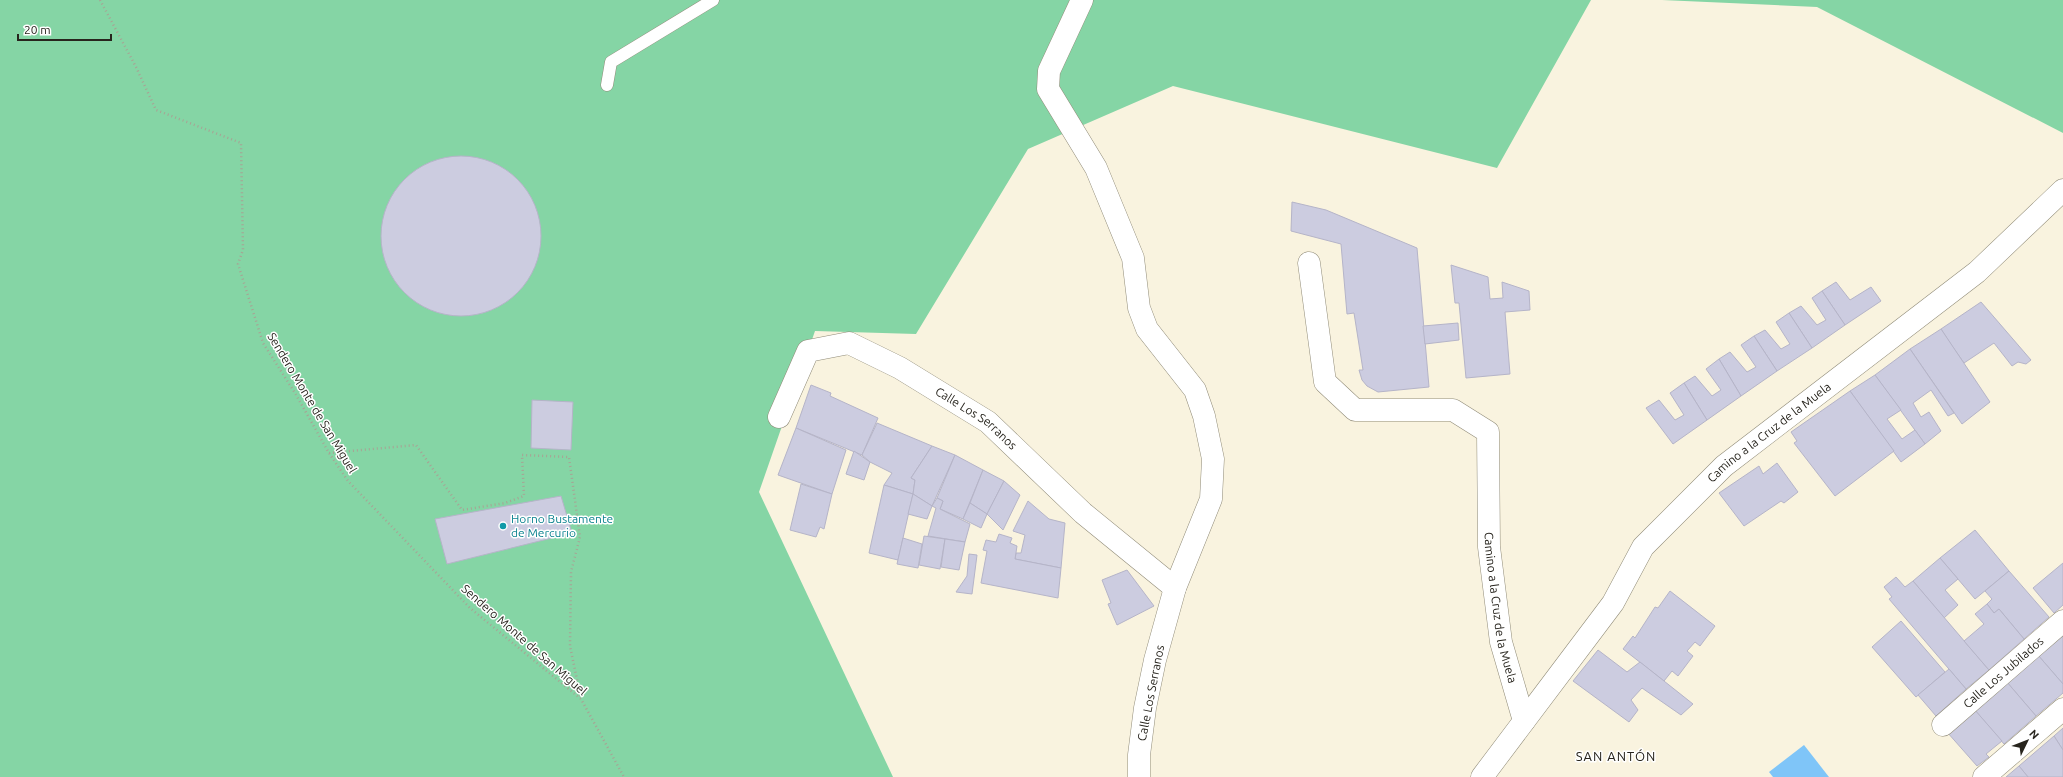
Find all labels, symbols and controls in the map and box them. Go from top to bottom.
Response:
scale bar [18,16,111,42]
text: 20 m [24,23,51,36]
street label: Sendero Monte de San Miguel [265,330,360,475]
street label: Camino a la Cruz de la Muela [1705,380,1833,485]
street label: Calle Los Serranos [933,384,1020,452]
place label: Horno Bustamente de Mercurio [511,512,613,539]
marker: Horno Bustamente de Mercurio [498,521,508,531]
street label: Camino a la Cruz de la Muela [1483,532,1520,684]
street label: Sendero Monte de San Miguel [459,582,589,697]
street label: Calle Los Jubilados [1960,634,2046,710]
street label: Calle Los Serranos [1135,644,1166,742]
north arrow [2007,721,2047,761]
text: N [2027,727,2042,741]
district label: SAN ANTÓN [1576,749,1656,763]

